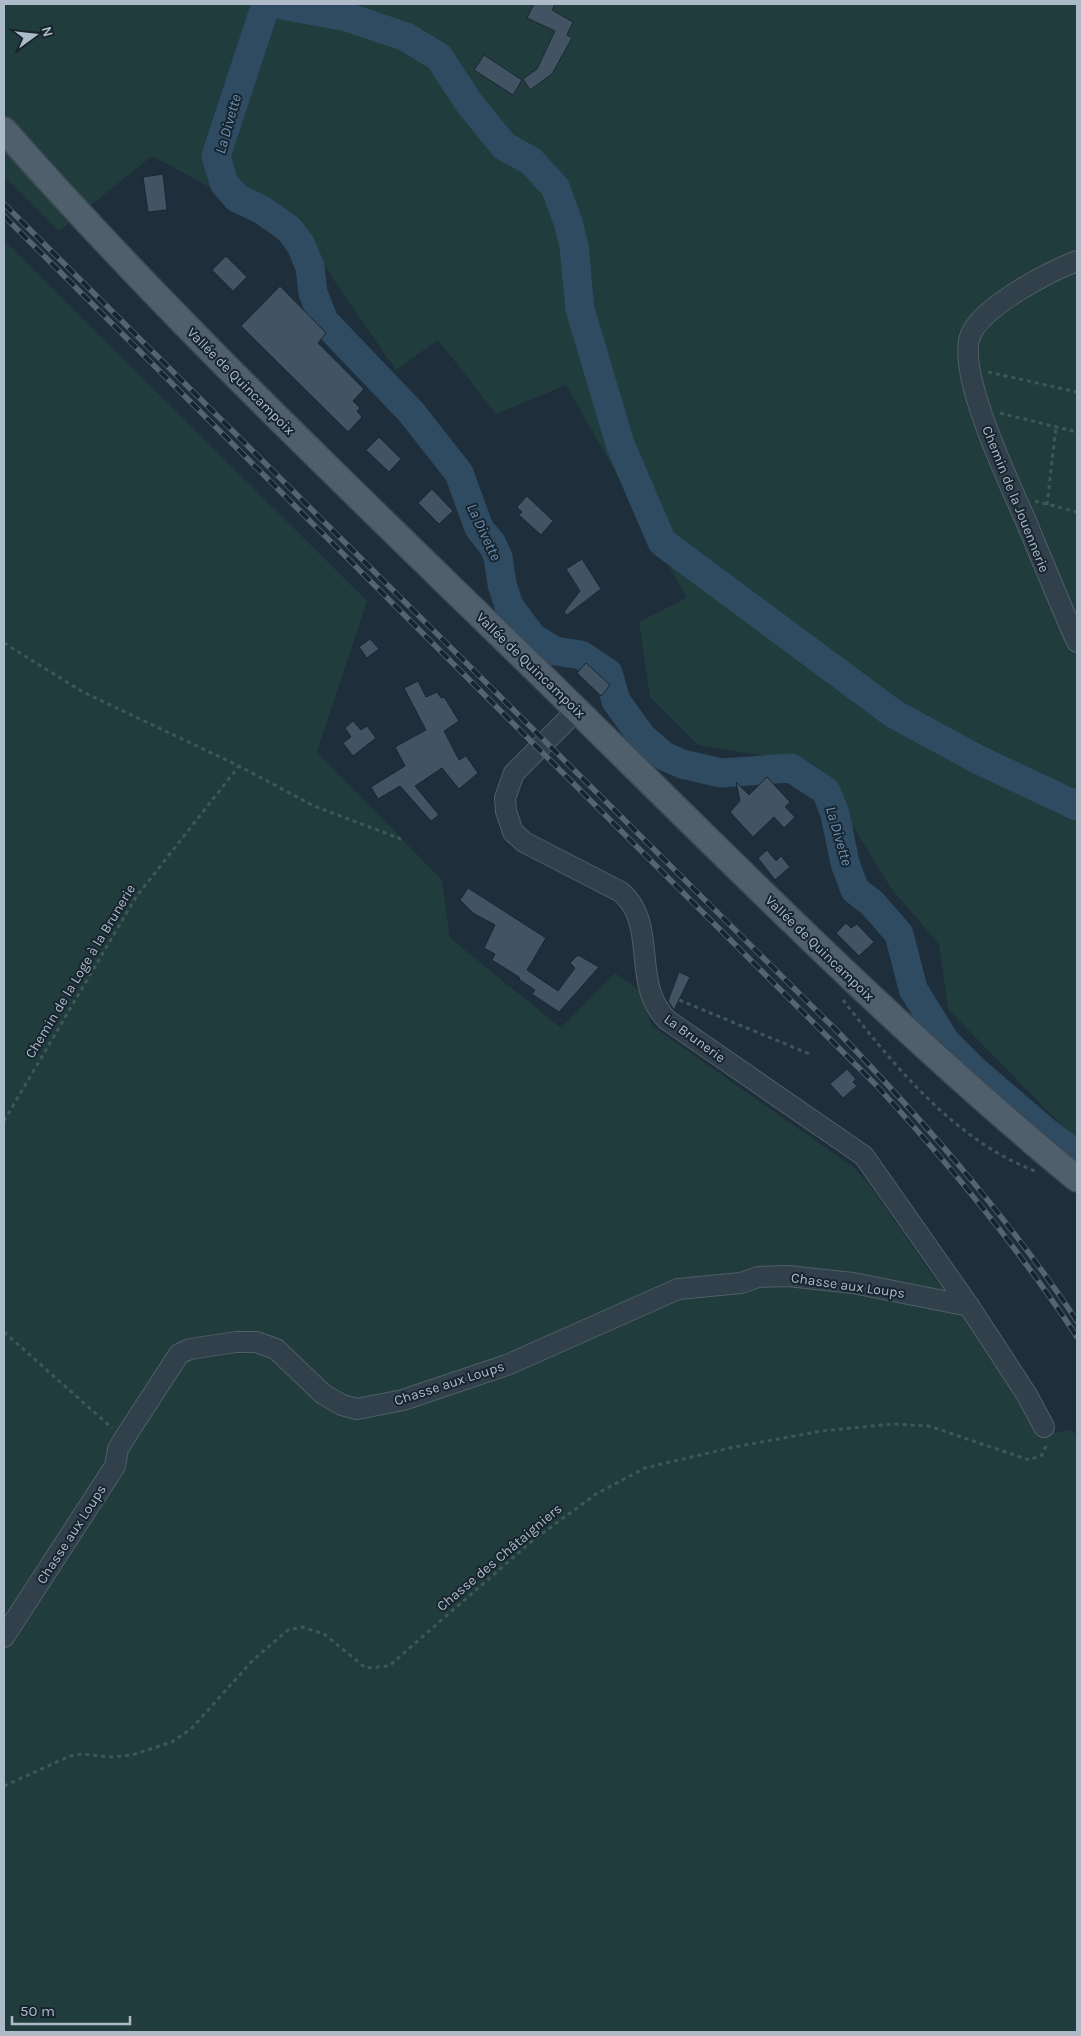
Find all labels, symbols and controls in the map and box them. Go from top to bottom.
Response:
north arrow [10,10,60,60]
text: N [38,25,57,39]
water label: La Divette [211,92,245,156]
street label: Vallée de Quincampoix [183,324,298,439]
street label: Chemin de la Jouennerie [978,423,1053,575]
water label: La Divette [463,501,505,563]
street label: Vallée de Quincampoix [473,609,589,722]
water label: La Divette [822,804,856,868]
street label: Chemin de la Loge à la Brunerie [22,881,139,1061]
street label: Vallée de Quincampoix [762,892,878,1005]
street label: La Brunerie [661,1010,729,1066]
street label: Chasse aux Loups [790,1269,906,1302]
street label: Chasse aux Loups [392,1358,506,1409]
street label: Chasse aux Loups [33,1481,110,1587]
street label: Chasse des Châtaigniers [433,1500,565,1615]
scale bar [12,1994,130,2026]
text: 50 m [20,2002,55,2020]

